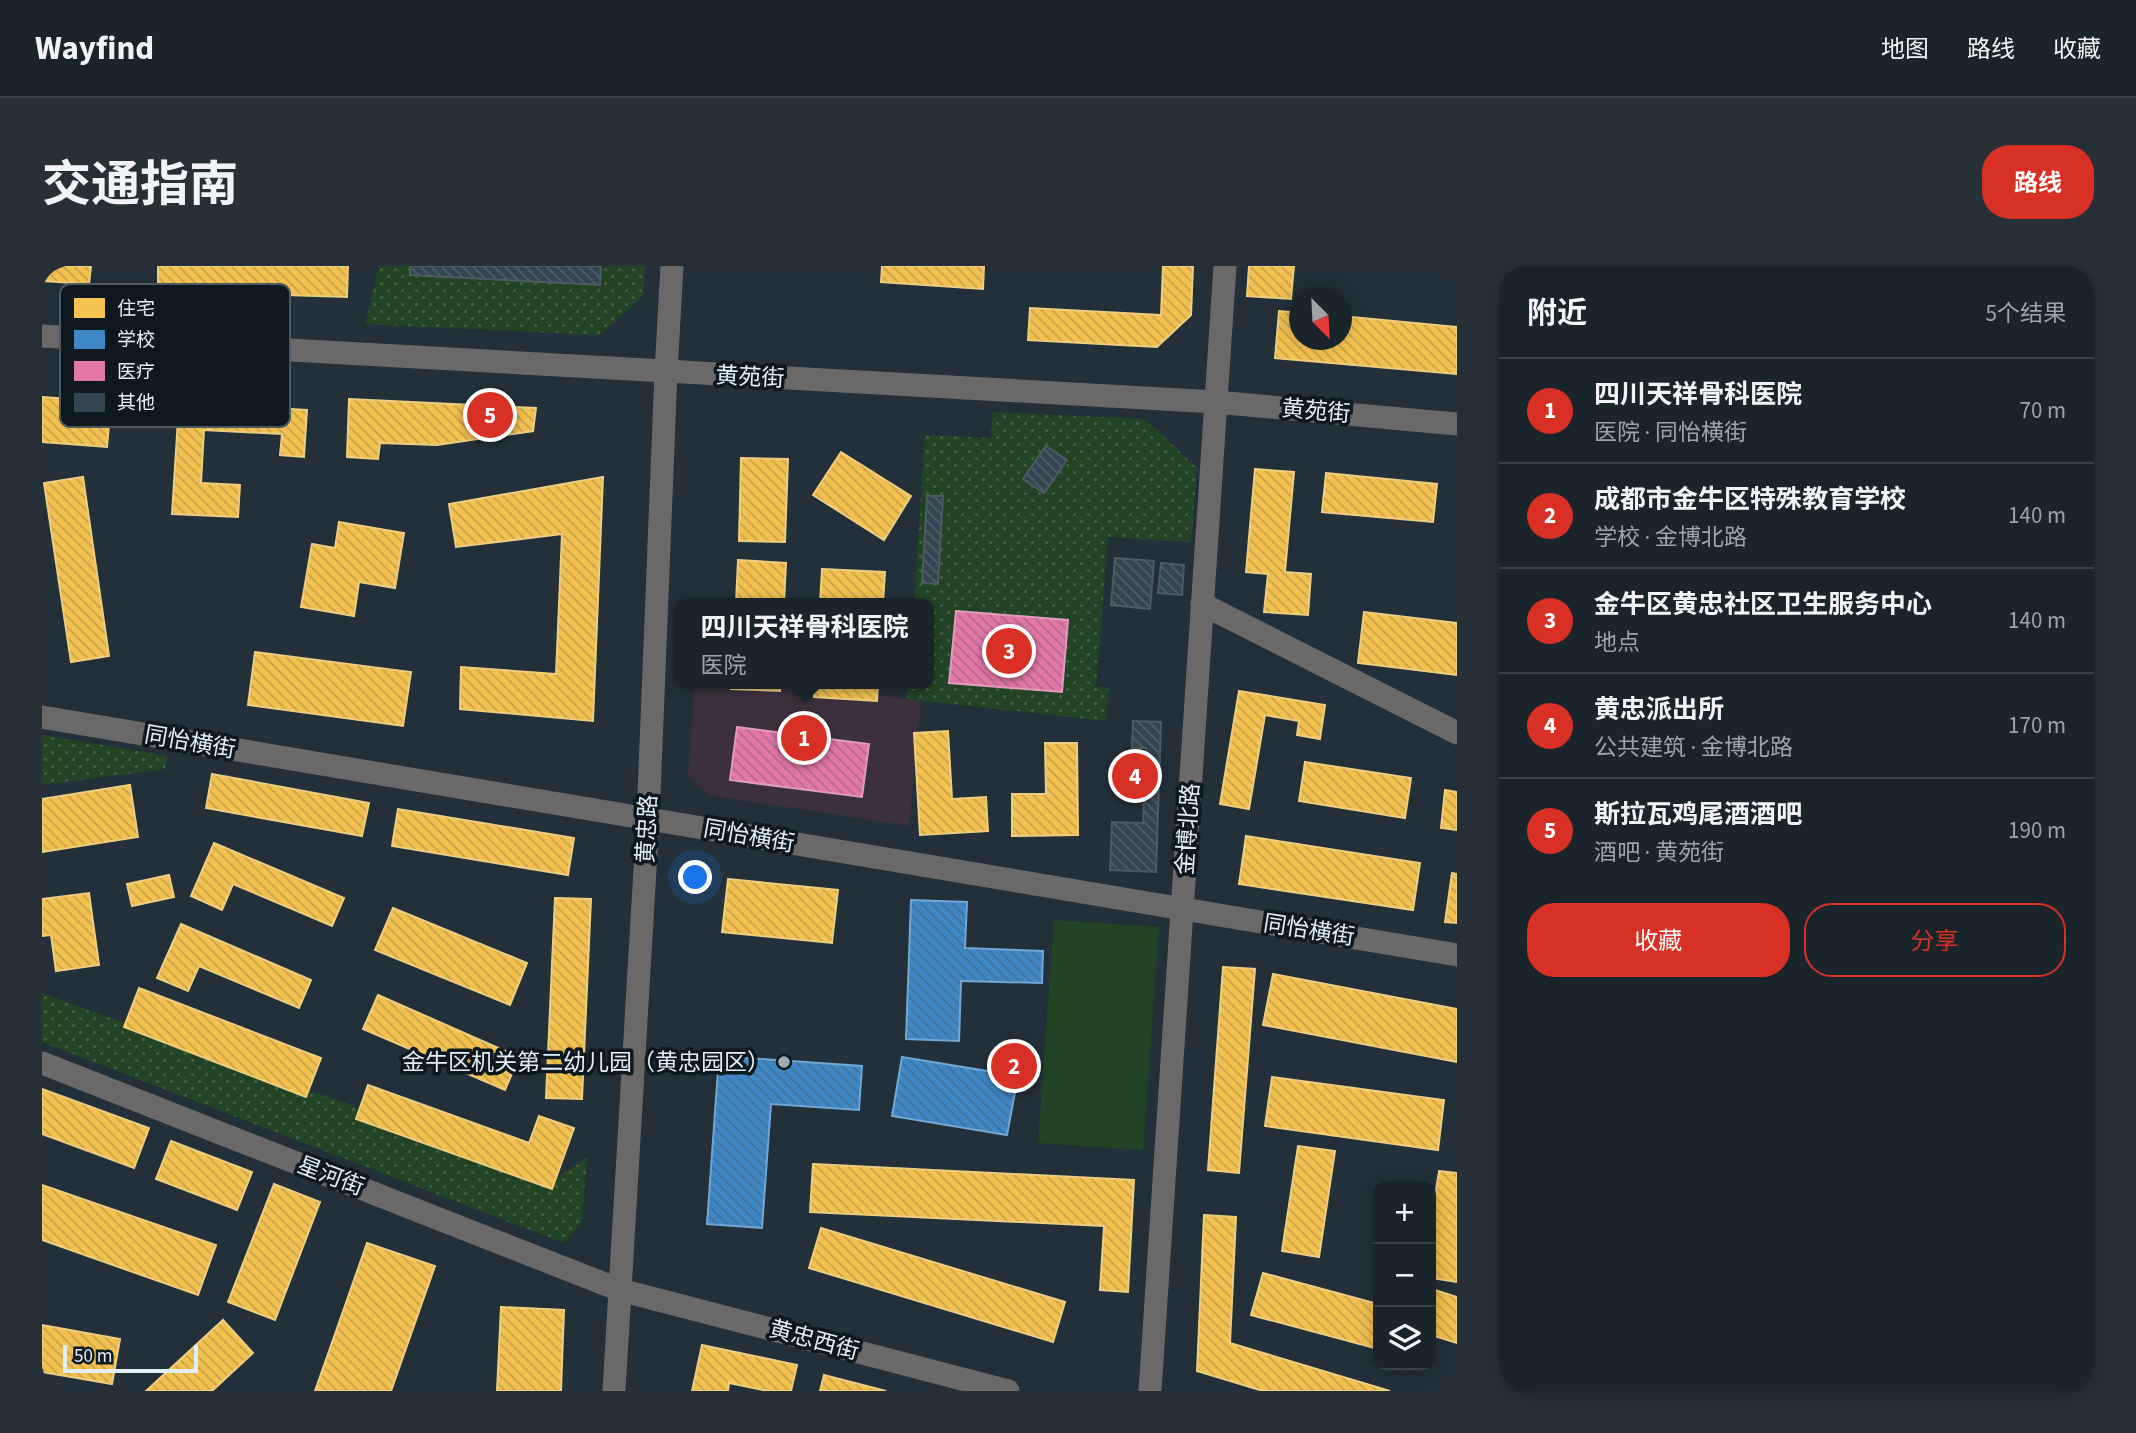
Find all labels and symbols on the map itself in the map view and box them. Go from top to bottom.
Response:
legend [60,284,290,427]
north arrow [1289,287,1352,350]
text: 住宅 [117,296,155,323]
text: 学校 [117,327,155,354]
text: 医疗 [117,359,155,386]
street label: 黄苑街 [715,359,785,395]
pin: 5 [467,389,513,441]
text: 其他 [117,390,155,417]
street label: 黄苑街 [1280,392,1352,430]
pin: 3 [986,625,1032,677]
pin: 1 [781,712,827,764]
street label: 同怡横街 [142,718,238,766]
pin: 4 [1112,750,1158,802]
street label: 金博北路 [1168,782,1208,876]
street label: 黄忠路 [629,794,665,864]
street label: 同怡横街 [701,812,797,860]
your location [678,860,712,894]
street label: 同怡横街 [1261,907,1357,953]
pin: 2 [991,1040,1037,1092]
place label: 金牛区机关第二幼儿园（黄忠园区） [402,1046,770,1079]
marker: 金牛区机关第二幼儿园（黄忠园区） [776,1054,792,1070]
street label: 星河街 [293,1148,369,1204]
street label: 黄忠西街 [765,1312,863,1368]
scale bar [63,1342,198,1374]

